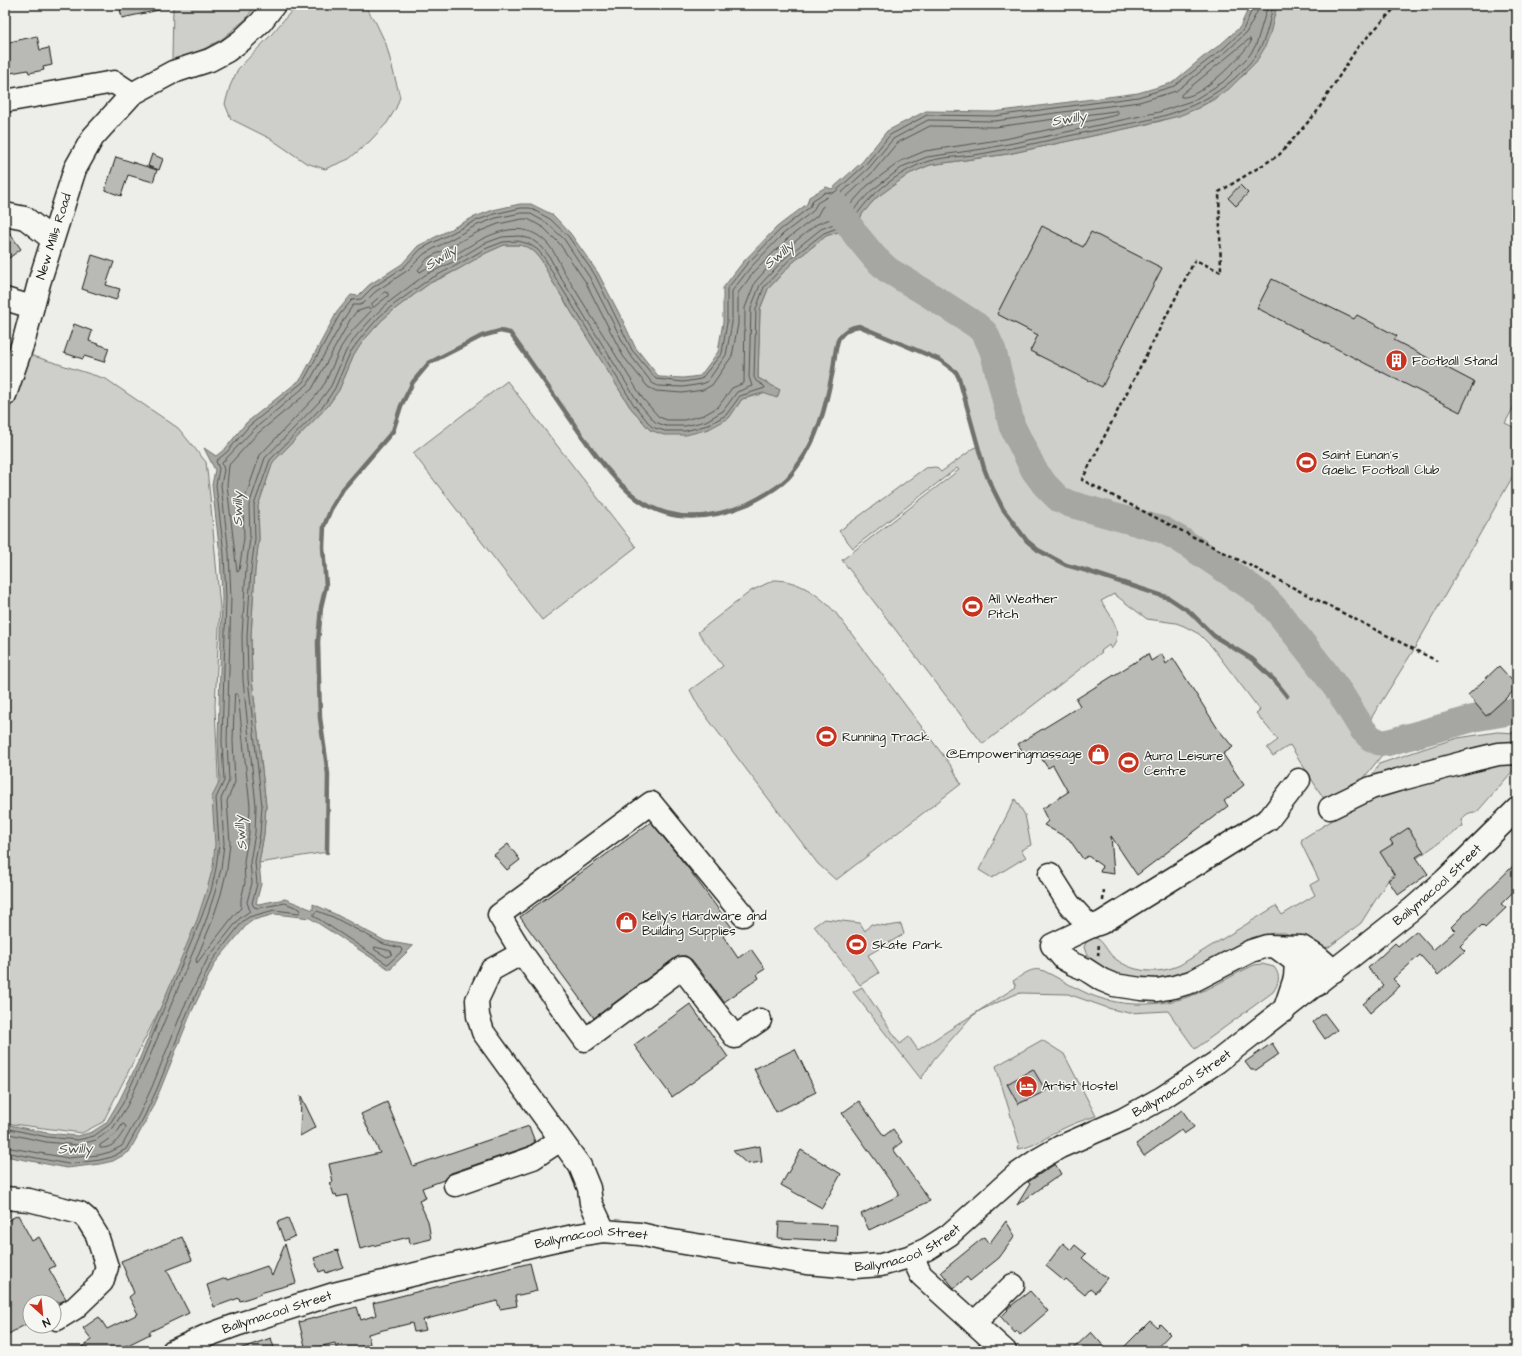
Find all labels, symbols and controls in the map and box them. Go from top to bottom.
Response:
water label: Swilly [1050,106,1089,132]
street label: New Mills Road [32,191,76,282]
water label: Swilly [759,235,800,274]
water label: Swilly [421,240,462,275]
building icon: Football Stand [1384,348,1410,374]
place label: Football Stand [1412,352,1498,370]
place label: Saint Eunan's Gaelic Football Club [1322,446,1440,479]
sports icon: Saint Eunan's Gaelic Football Club [1294,449,1320,475]
water label: Swilly [228,490,248,526]
place label: All Weather Pitch [988,590,1057,623]
sports icon: All Weather Pitch [959,593,985,619]
sports icon: Running Track [813,724,839,750]
place label: Running Track [842,728,929,747]
shop icon: @Empoweringmassage [1085,741,1111,767]
place label: @Empoweringmassage [946,745,1082,764]
place label: Aura Leisure Centre [1144,747,1223,780]
sports icon: Aura Leisure Centre [1115,750,1141,776]
water label: Swilly [229,813,253,851]
street label: Ballymacool Street [1389,839,1486,930]
place label: Kelly's Hardware and Building Supplies [642,907,767,941]
shop icon: Kelly's Hardware and Building Supplies [613,910,639,936]
sports icon: Skate Park [844,932,870,958]
place label: Skate Park [872,936,943,954]
street label: Ballymacool Street [1129,1045,1236,1122]
hotel icon: Artist Hostel [1014,1073,1040,1099]
place label: Artist Hostel [1042,1077,1118,1095]
water label: Swilly [57,1138,94,1160]
street label: Ballymacool Street [854,1219,965,1276]
street label: Ballymacool Street [533,1222,650,1253]
street label: Ballymacool Street [220,1286,335,1338]
north arrow [22,1294,62,1334]
text: N [40,1314,53,1331]

